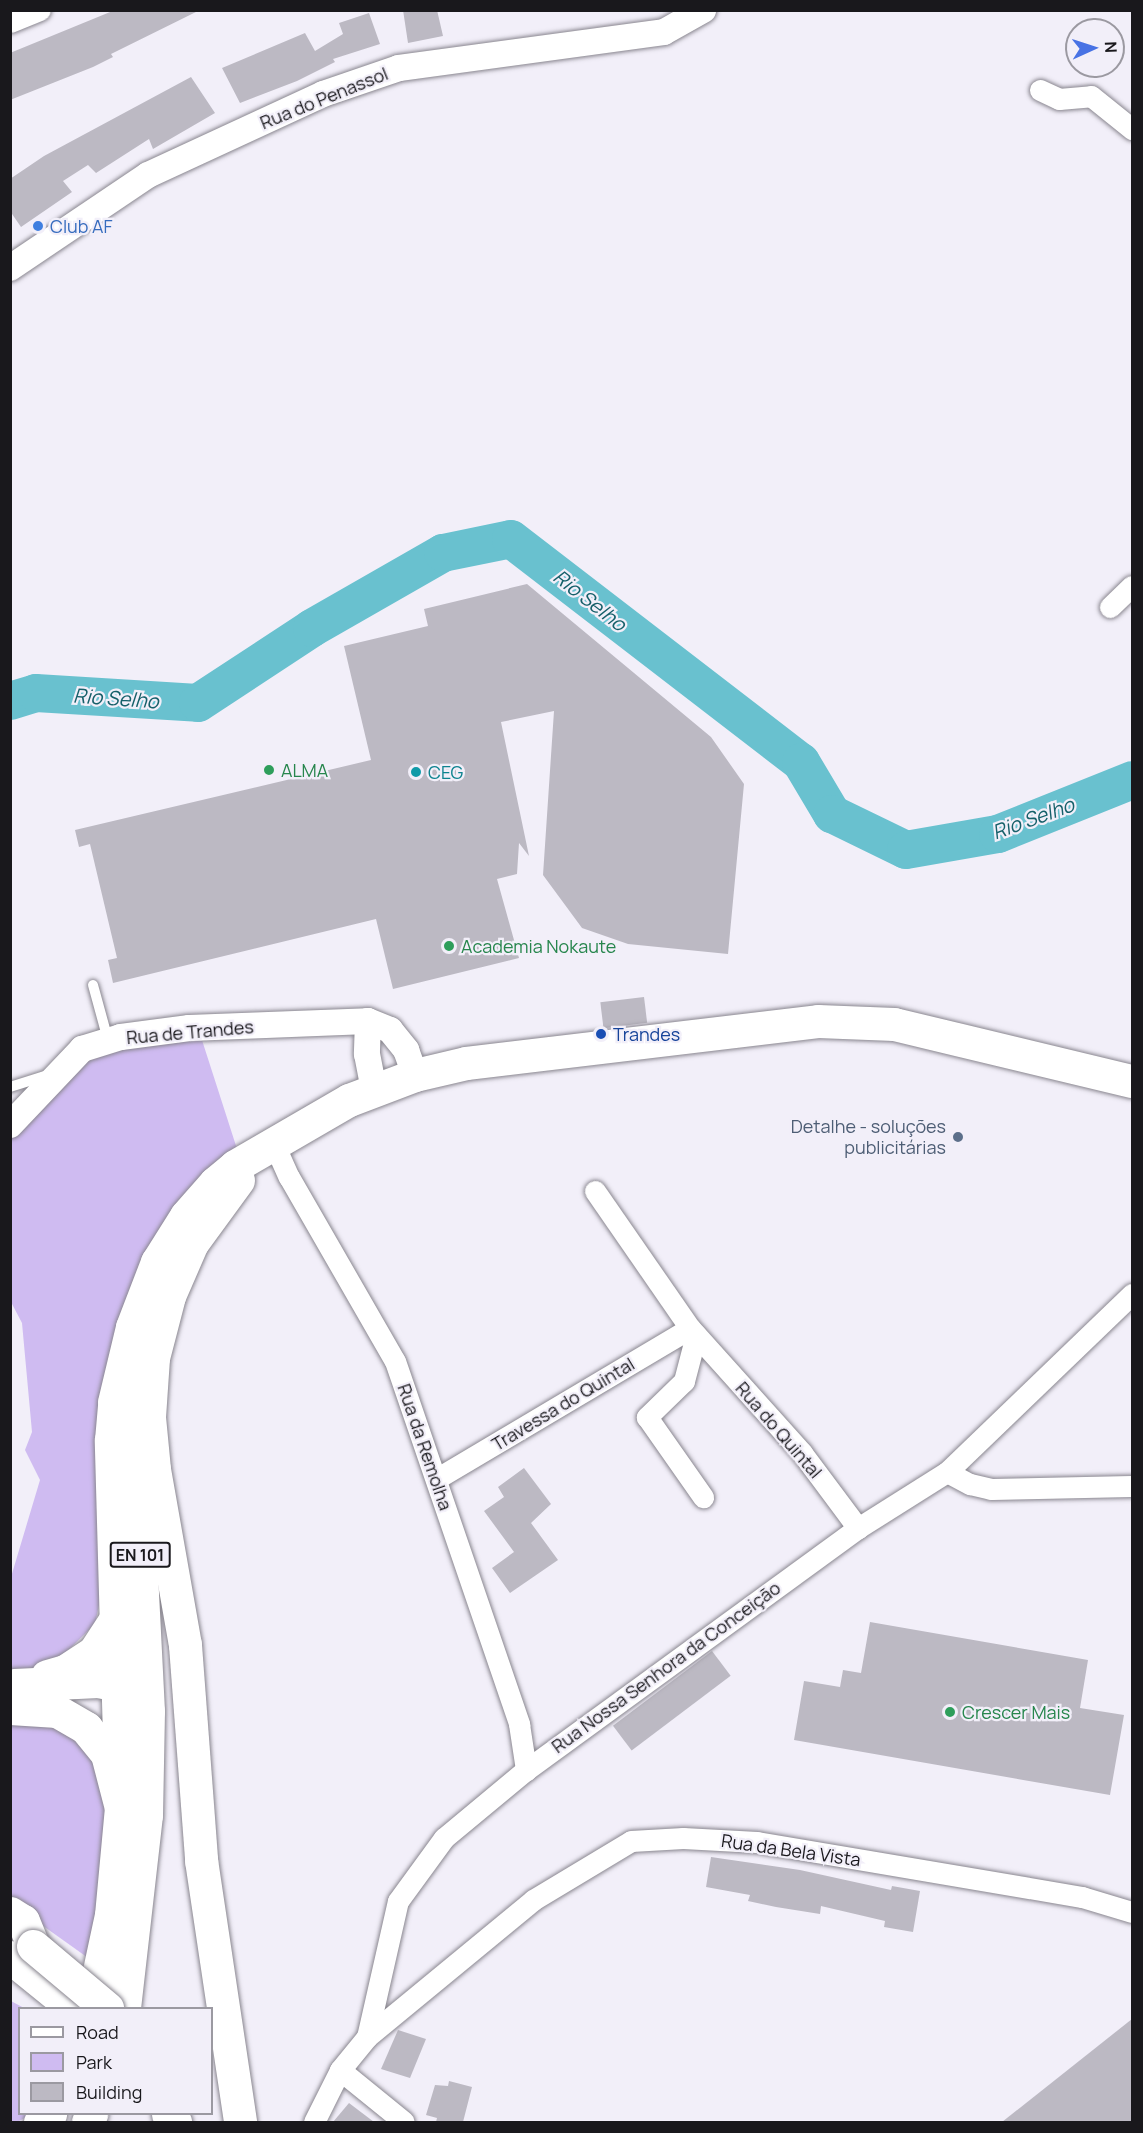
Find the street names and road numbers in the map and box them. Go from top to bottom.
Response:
street label: Rua do Penassol [257,63,391,133]
street label: Rua de Trandes [125,1016,255,1048]
street label: Travessa do Quintal [488,1353,638,1455]
street label: Rua do Quintal [731,1377,827,1483]
street label: Rua da Remolha [393,1381,457,1513]
road number: EN 101 [108,1542,172,1568]
street label: Rua Nossa Senhora da Conceição [547,1577,785,1757]
street label: Rua da Bela Vista [720,1830,862,1870]

